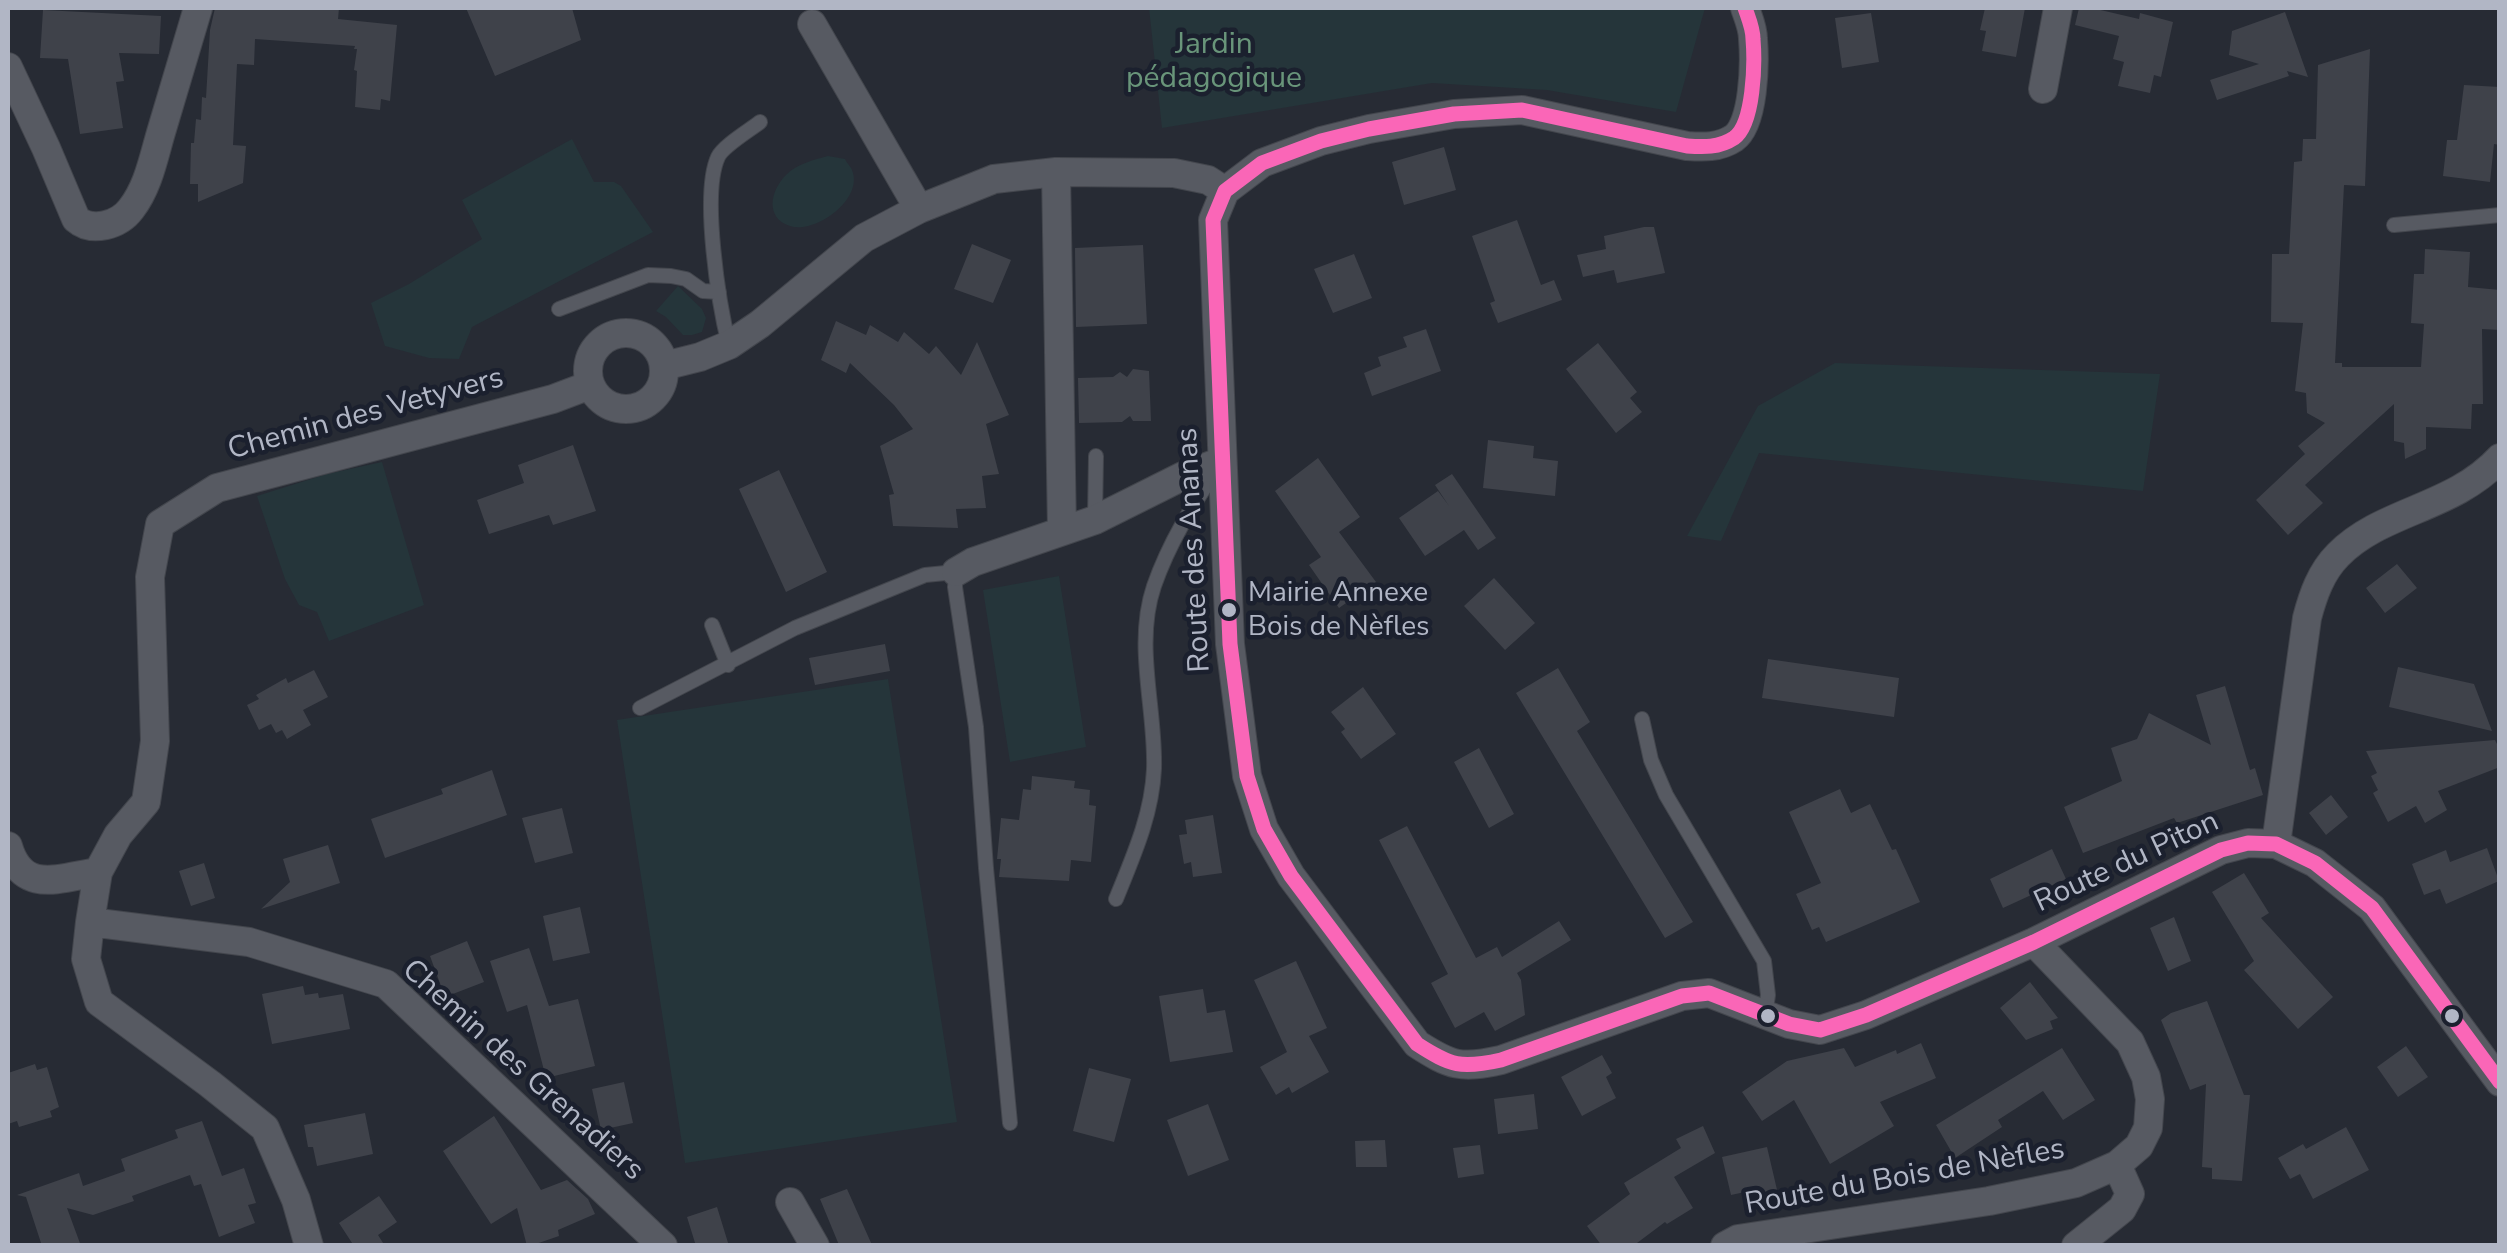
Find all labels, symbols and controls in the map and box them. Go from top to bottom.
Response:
park label: Jardin pédagogique [1126,28,1302,98]
street label: Chemin des Vetyvers [224,361,508,469]
street label: Route des Ananas [1171,427,1219,673]
place label: Mairie Annexe Bois de Nèfles [1248,577,1430,643]
marker: Mairie Annexe Bois de Nèfles [1219,600,1239,620]
street label: Route du Piton [2029,805,2225,921]
street label: Chemin des Grenadiers [394,953,650,1189]
unlabelled marker [1758,1006,1778,1026]
unlabelled marker [2442,1006,2462,1026]
street label: Route du Bois de Nèfles [1742,1132,2068,1224]

